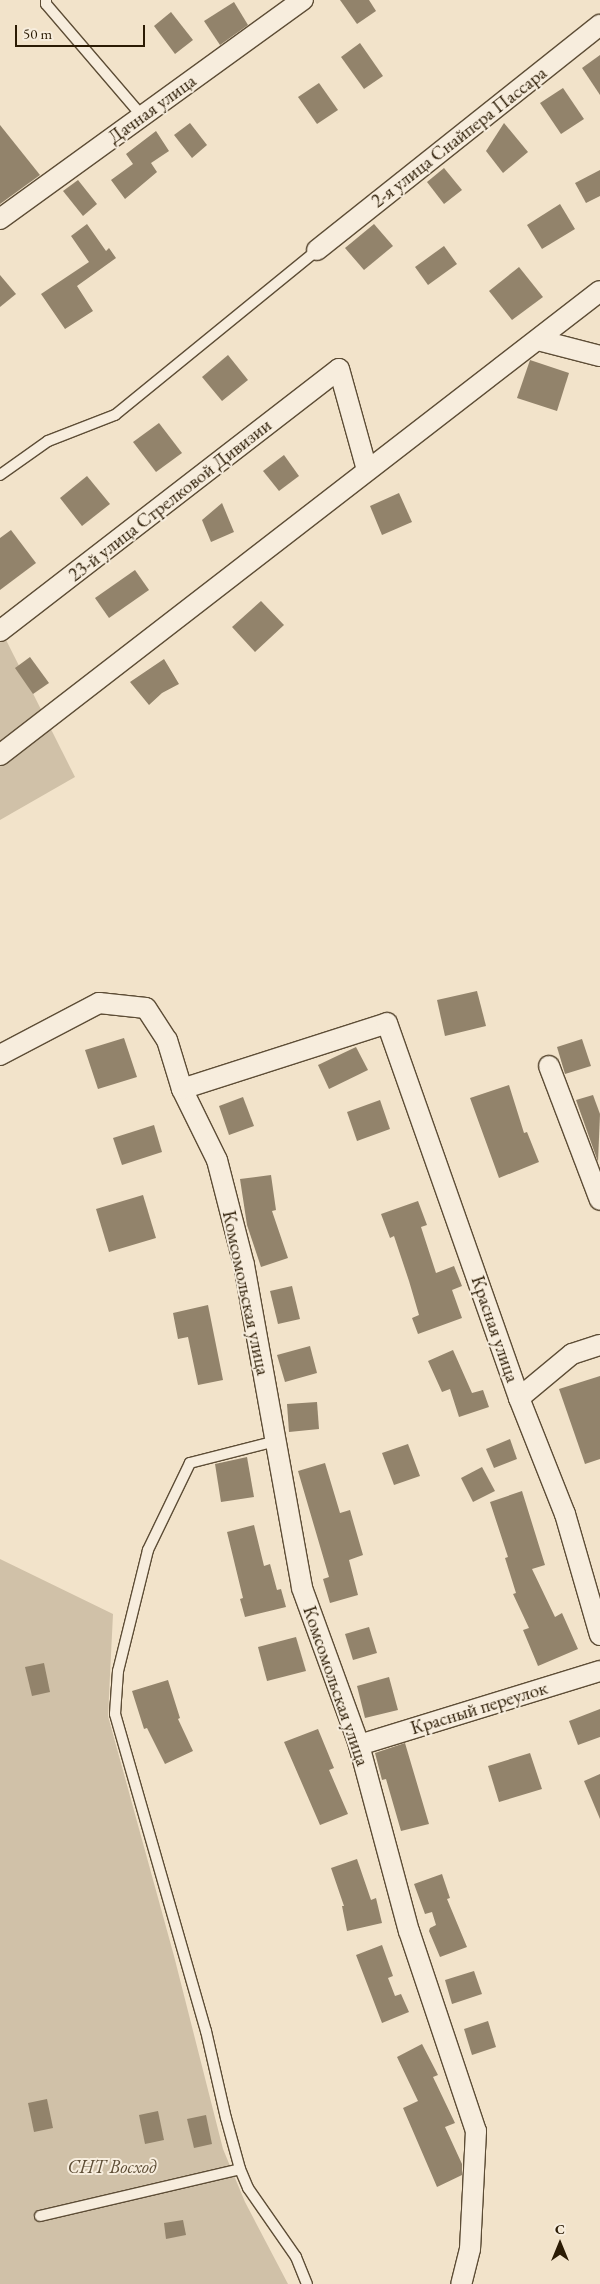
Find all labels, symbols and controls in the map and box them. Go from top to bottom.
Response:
scale bar [18,15,148,47]
text: 50 m [23,24,52,43]
street label: 2-я улица Снайпера Пассара [367,61,551,213]
street label: Дачная улица [104,69,200,149]
street label: 23-й улица Стрелковой Дивизии [64,414,276,586]
street label: Комсомольская улица [217,1208,275,1378]
street label: Красная улица [466,1273,524,1385]
street label: Комсомольская улица [298,1603,374,1769]
street label: Красный переулок [408,1676,550,1740]
park label: СНТ Восход [67,2156,157,2178]
north arrow [535,2219,585,2269]
text: С [555,2220,565,2238]

